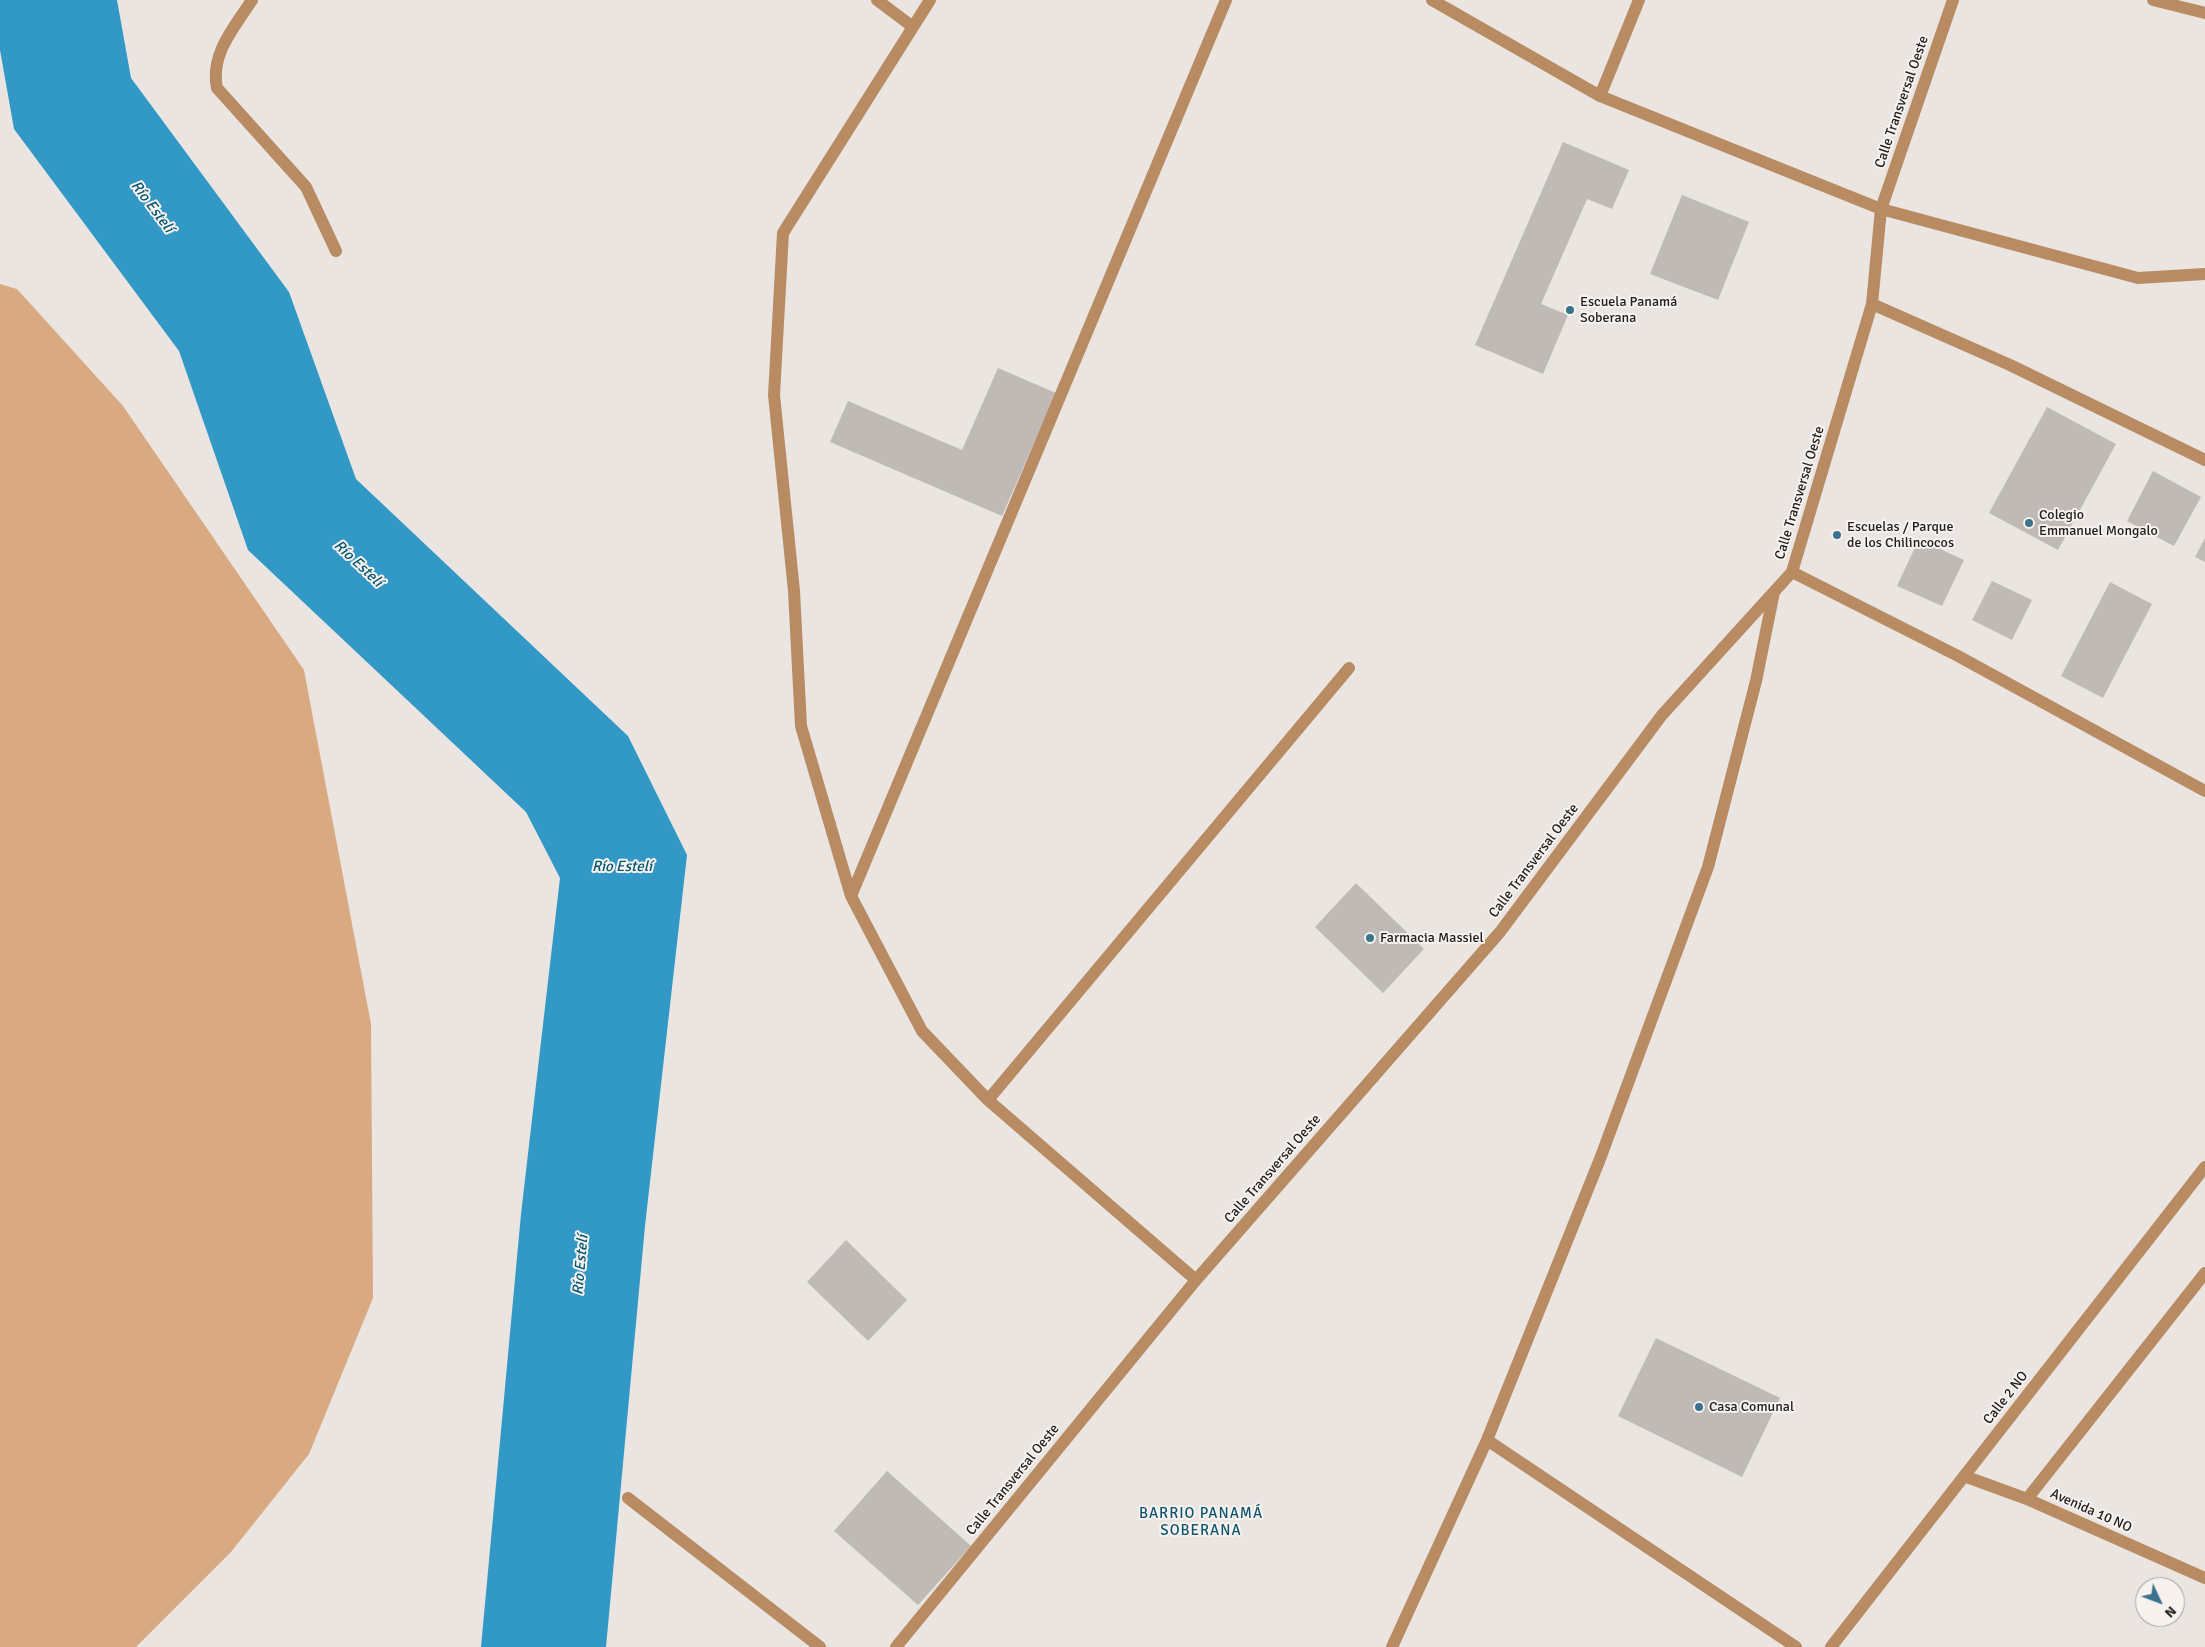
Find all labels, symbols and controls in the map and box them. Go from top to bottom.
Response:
street label: Calle Transversal Oeste [1872,34,1932,170]
water label: Río Estelí [127,178,177,236]
place label: Escuela Panamá Soberana [1580,294,1677,326]
marker: Escuela Panamá Soberana [1564,304,1576,316]
street label: Calle Transversal Oeste [1772,424,1828,562]
place label: Colegio Emmanuel Mongalo [2039,507,2158,540]
marker: Colegio Emmanuel Mongalo [2023,517,2035,529]
place label: Escuelas / Parque de los Chilincocos [1847,519,1954,552]
marker: Escuelas / Parque de los Chilincocos [1831,529,1843,541]
water label: Río Estelí [330,537,386,591]
street label: Calle Transversal Oeste [1486,801,1582,921]
water label: Río Estelí [592,858,652,876]
place label: Farmacia Massiel [1380,930,1484,946]
marker: Farmacia Massiel [1364,932,1376,944]
street label: Calle Transversal Oeste [1221,1111,1325,1227]
water label: Río Estelí [569,1234,593,1296]
street label: Calle 2 NO [1980,1368,2032,1428]
place label: Casa Comunal [1709,1399,1794,1415]
marker: Casa Comunal [1693,1401,1705,1413]
street label: Calle Transversal Oeste [963,1421,1063,1539]
street label: Avenida 10 NO [2048,1486,2134,1536]
district label: BARRIO PANAMÁ SOBERANA [1137,1505,1265,1540]
north arrow [2135,1577,2185,1627]
text: N [2161,1603,2180,1621]

